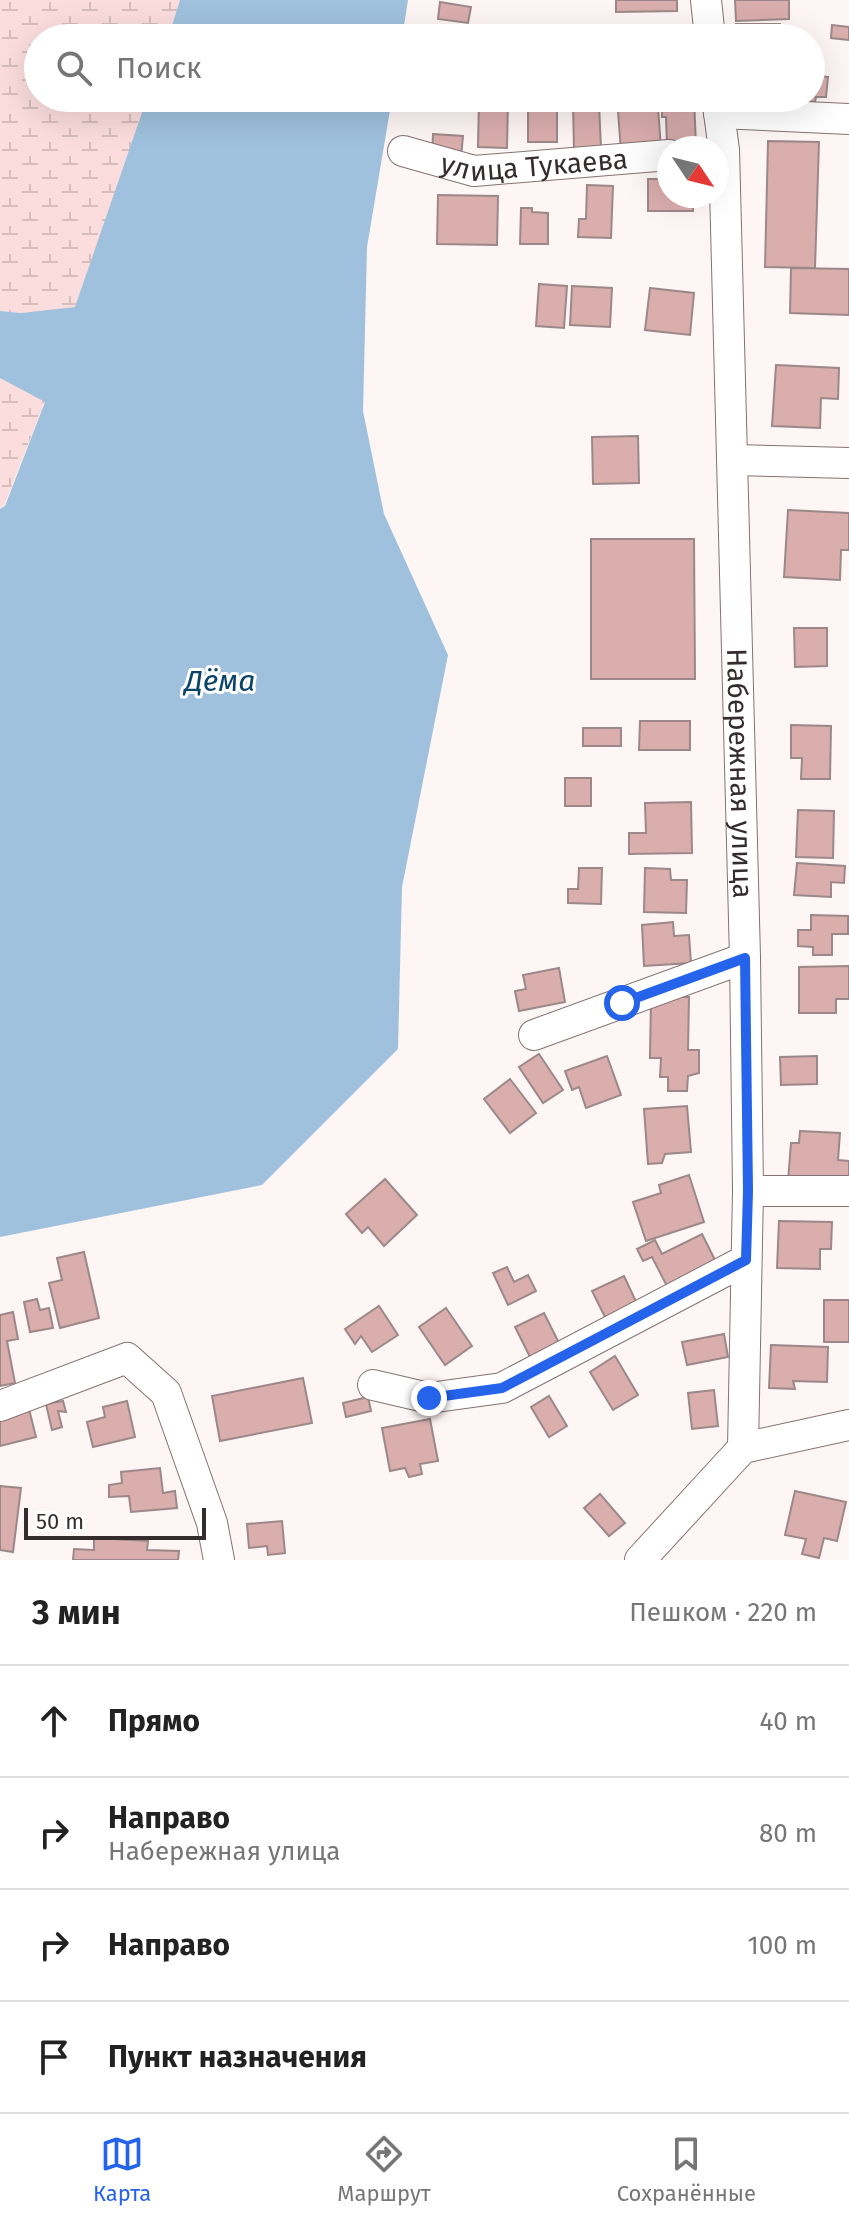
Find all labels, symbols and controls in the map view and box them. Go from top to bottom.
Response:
search box [24,24,825,112]
icon: search [52,46,96,90]
text: Поиск [116,50,202,86]
north arrow [657,136,729,208]
street label: улица Тукаева [437,142,629,188]
street label: Набережная улица [720,648,759,899]
water label: Дёма [182,663,255,699]
route start [604,985,640,1021]
route end [411,1380,447,1416]
scale bar [24,1504,206,1540]
text: 50 m [36,1508,84,1535]
text: 3 мин [32,1592,121,1633]
text: Пешком · 220 m [629,1597,817,1628]
icon: ahead [32,1699,76,1743]
text: Прямо [108,1703,200,1739]
text: 40 m [759,1706,817,1737]
text: Направо [108,1800,230,1836]
icon: right [32,1811,76,1855]
text: 80 m [759,1818,817,1849]
text: Набережная улица [108,1836,340,1867]
icon: right [32,1923,76,1967]
text: Направо [108,1927,230,1963]
text: 100 m [748,1930,817,1961]
icon: arrive [32,2035,76,2079]
text: Пункт назначения [108,2039,367,2075]
tab: Карта [93,2132,151,2207]
tab: Маршрут [337,2132,431,2207]
tab: Сохранённые [617,2132,756,2207]

